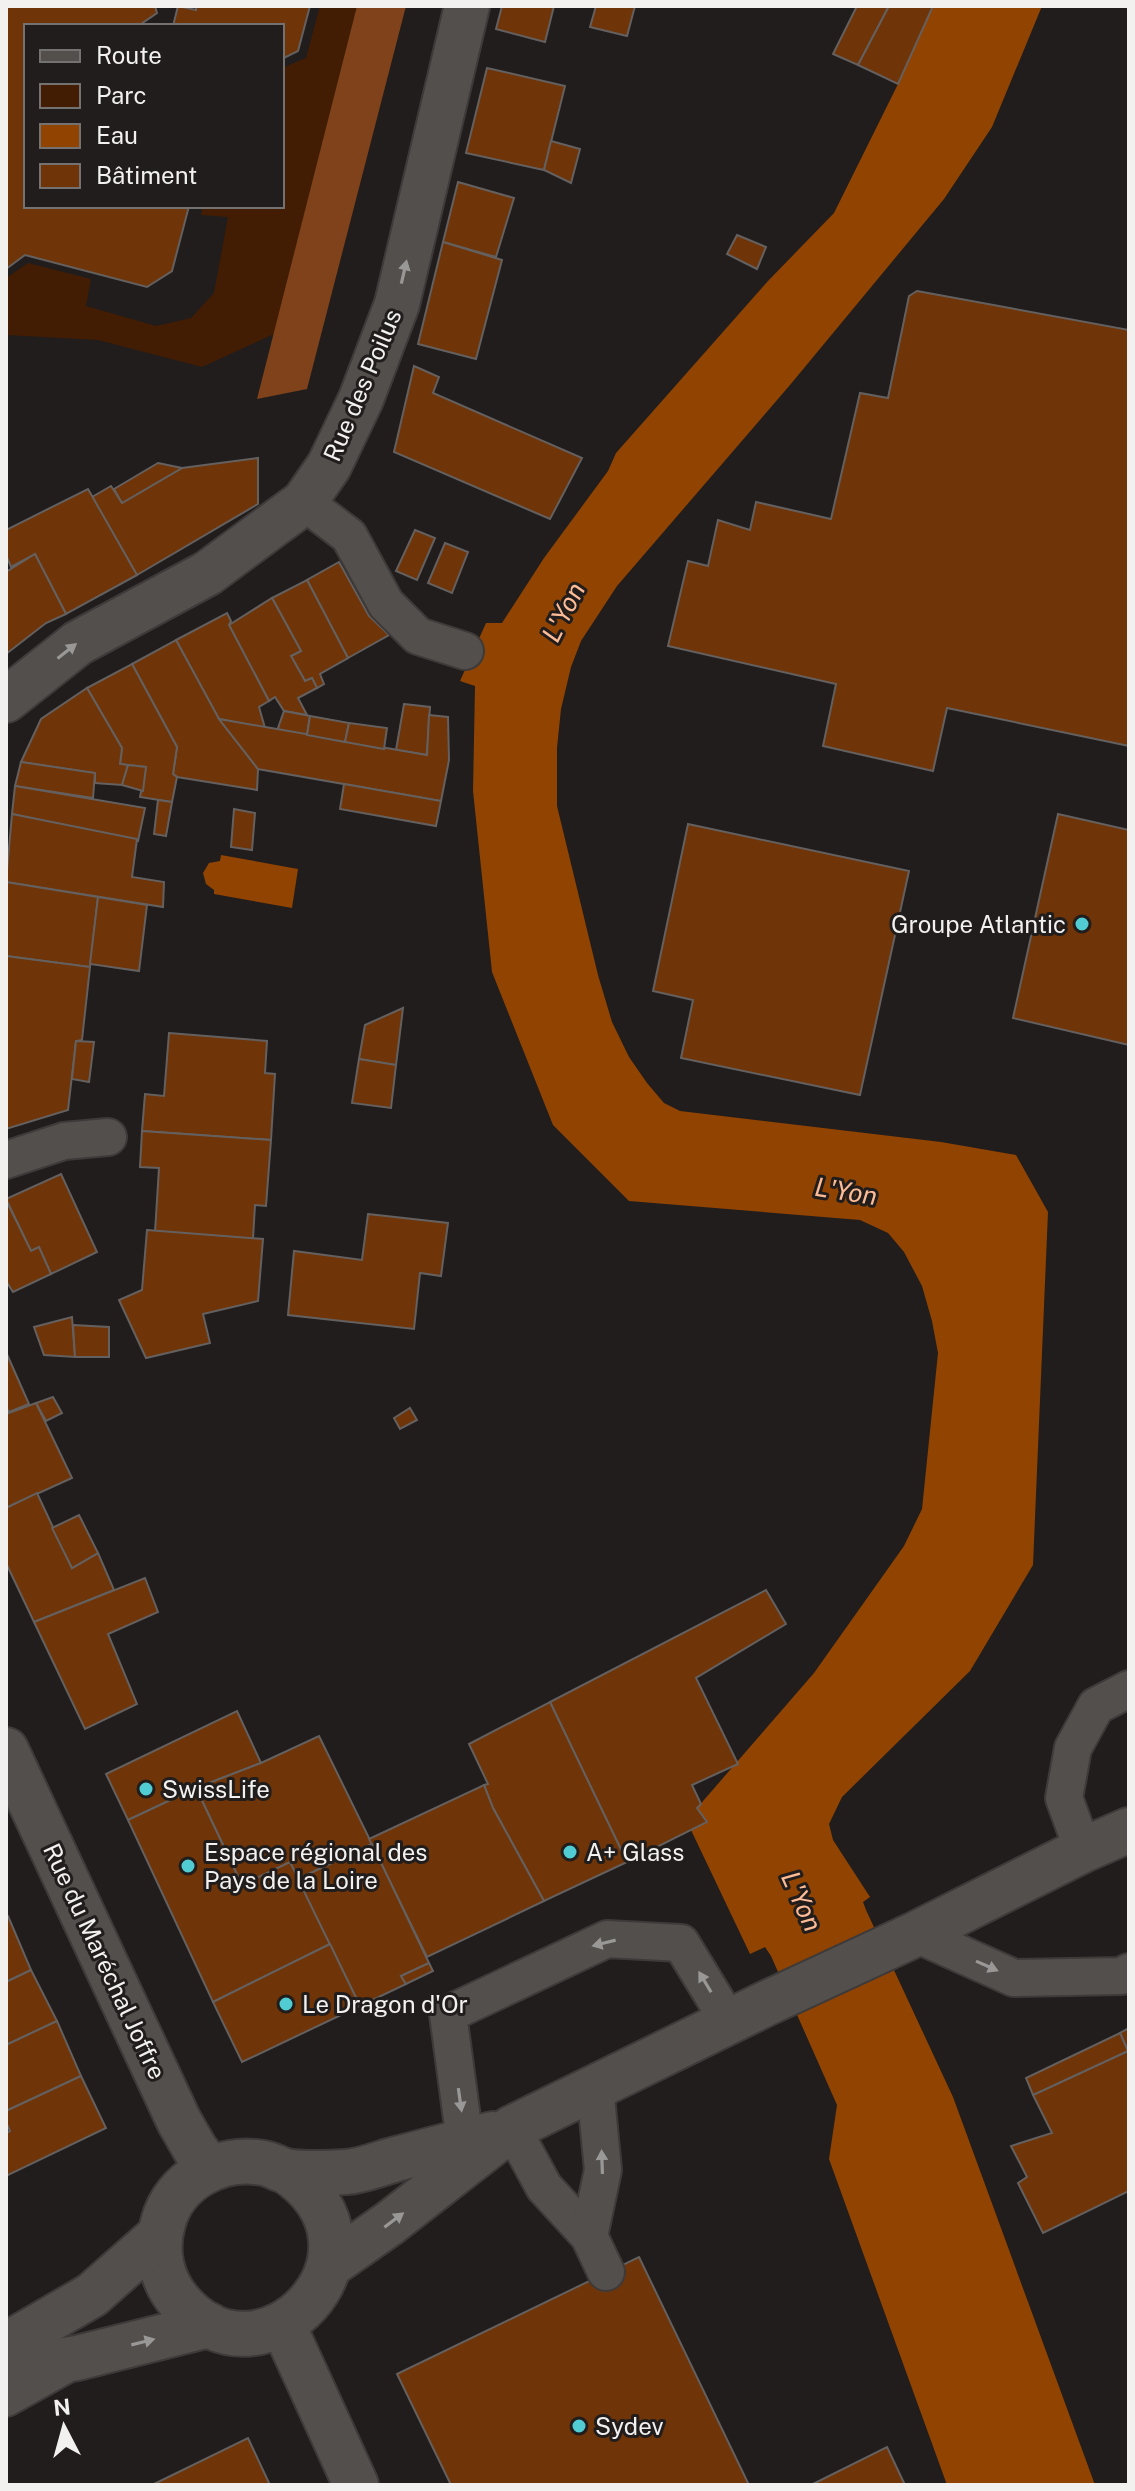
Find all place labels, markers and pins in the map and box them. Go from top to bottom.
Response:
place label: Groupe Atlantic [891,910,1066,938]
marker: Groupe Atlantic [1073,915,1091,933]
place label: SwissLife [162,1775,270,1803]
marker: SwissLife [137,1780,155,1798]
place label: Espace régional des Pays de la Loire [204,1838,427,1894]
place label: A+ Glass [586,1838,684,1866]
marker: A+ Glass [561,1843,579,1861]
marker: Espace régional des Pays de la Loire [179,1857,197,1875]
place label: Le Dragon d'Or [302,1990,468,2018]
marker: Le Dragon d'Or [277,1995,295,2013]
place label: Sydev [595,2412,664,2440]
marker: Sydev [570,2417,588,2435]

